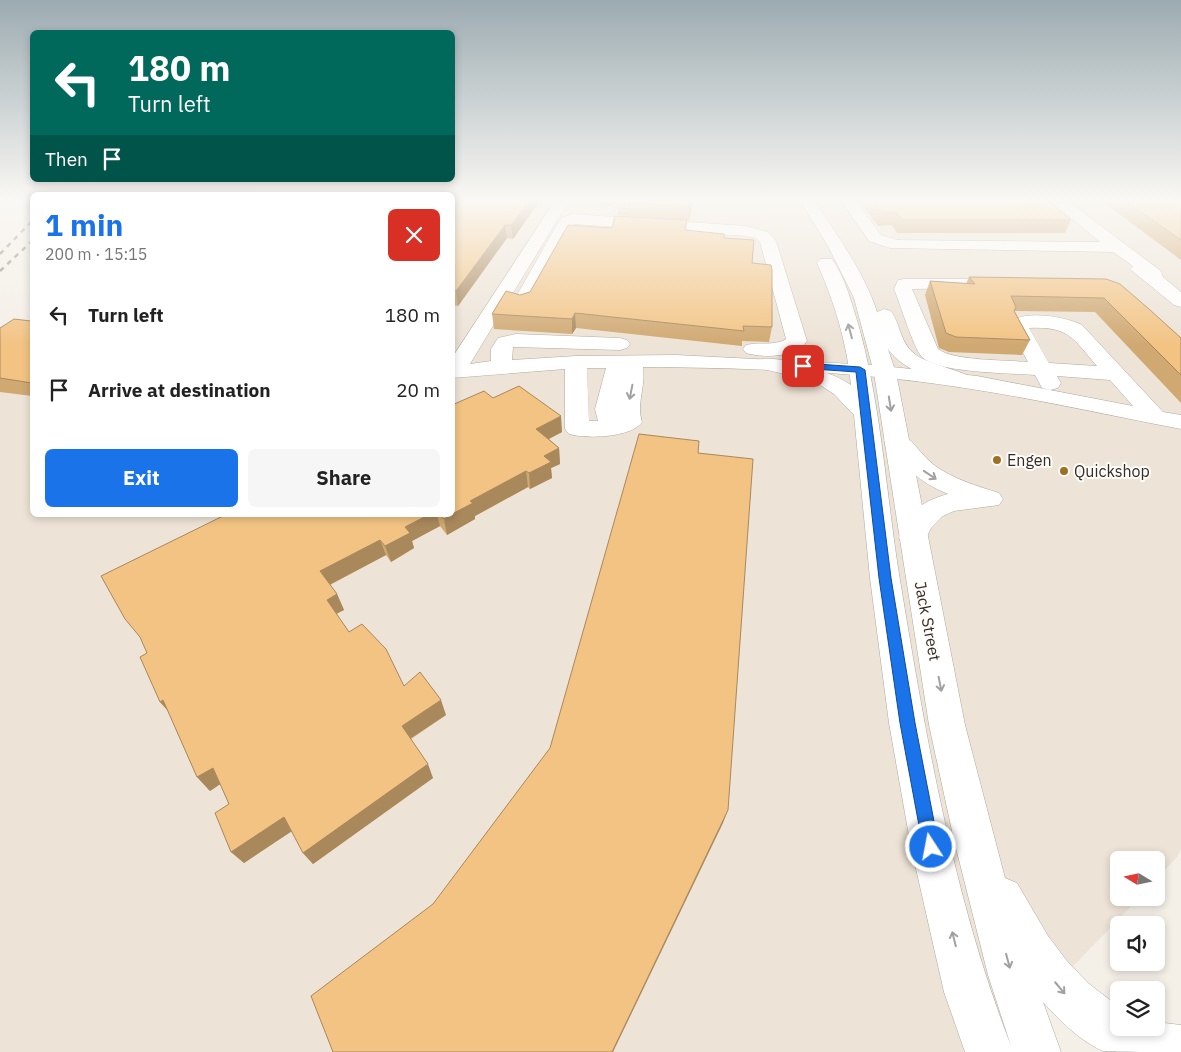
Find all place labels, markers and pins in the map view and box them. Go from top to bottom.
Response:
pin [782,345,824,387]
place label: Engen [1007,450,1052,470]
marker: Engen [991,454,1003,466]
place label: Quickshop [1074,461,1150,481]
marker: Quickshop [1058,465,1070,477]

